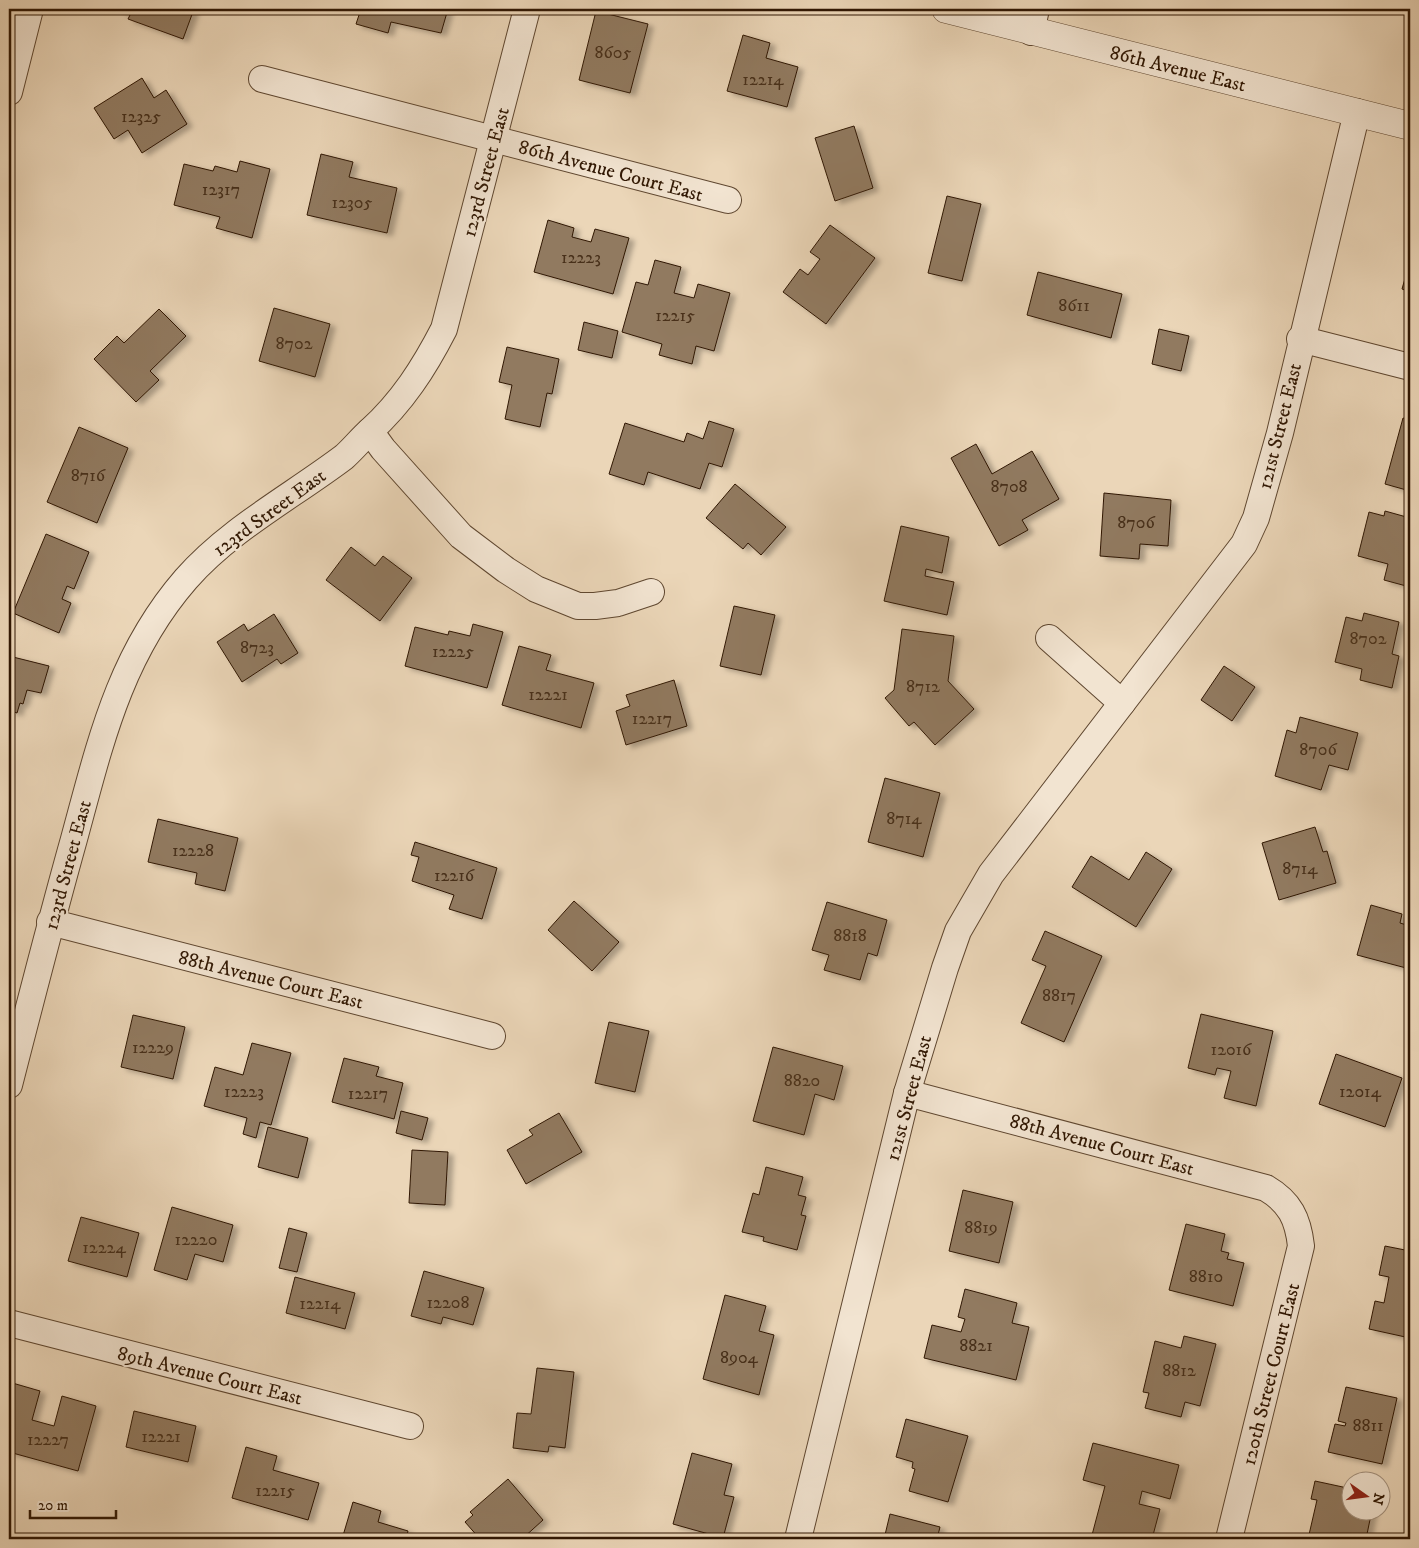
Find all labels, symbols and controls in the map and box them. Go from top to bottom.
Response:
street label: 86th Avenue East [1107,40,1248,98]
house number: 8605 [594,42,632,64]
house number: 12214 [742,69,784,91]
street label: 123rd Street East [457,105,516,240]
house number: 12325 [121,106,161,128]
street label: 86th Avenue Court East [516,135,706,208]
house number: 12317 [202,179,240,201]
house number: 12305 [332,192,372,214]
house number: 12223 [561,247,601,269]
house number: 8611 [1058,295,1090,317]
house number: 12215 [655,305,695,327]
house number: 8702 [275,333,313,355]
street label: 121st Street East [1253,361,1308,492]
street label: 123rd Street East [208,464,331,563]
house number: 8716 [71,465,106,487]
house number: 8708 [990,476,1028,498]
house number: 8706 [1117,512,1155,534]
house number: 8702 [1349,628,1387,650]
house number: 8723 [240,637,274,659]
house number: 12225 [432,641,474,663]
house number: 8712 [906,676,940,698]
house number: 12221 [528,684,568,706]
house number: 12217 [632,708,672,730]
house number: 8706 [1299,739,1337,761]
street label: 123rd Street East [39,798,98,933]
house number: 8714 [886,808,922,830]
house number: 12228 [172,840,214,862]
house number: 8714 [1282,858,1318,880]
house number: 12216 [434,865,475,887]
house number: 8818 [833,925,867,947]
street label: 88th Avenue Court East [176,945,366,1016]
house number: 8817 [1042,985,1076,1007]
street label: 121st Street East [881,1033,938,1164]
house number: 12229 [132,1037,174,1059]
house number: 12016 [1211,1039,1252,1061]
house number: 8820 [784,1070,820,1092]
house number: 12223 [224,1081,264,1103]
house number: 12014 [1339,1081,1382,1103]
house number: 12217 [348,1083,388,1105]
street label: 88th Avenue Court East [1007,1109,1196,1182]
house number: 8819 [964,1217,998,1239]
house number: 12220 [175,1229,217,1251]
house number: 12224 [82,1237,126,1259]
house number: 8810 [1189,1266,1223,1288]
street label: 120th Street Court East [1237,1280,1306,1468]
house number: 12208 [427,1292,470,1314]
house number: 12214 [299,1293,341,1315]
house number: 8821 [959,1335,993,1357]
street label: 89th Avenue Court East [115,1341,305,1412]
house number: 8904 [720,1347,759,1369]
house number: 8812 [1162,1360,1196,1382]
house number: 8811 [1352,1415,1384,1437]
house number: 12221 [141,1426,181,1448]
house number: 12227 [27,1429,69,1451]
north arrow [1342,1470,1392,1520]
house number: 12215 [255,1480,295,1502]
scale bar [30,1488,116,1520]
text: N [1367,1491,1388,1507]
text: 20 m [38,1496,68,1515]

